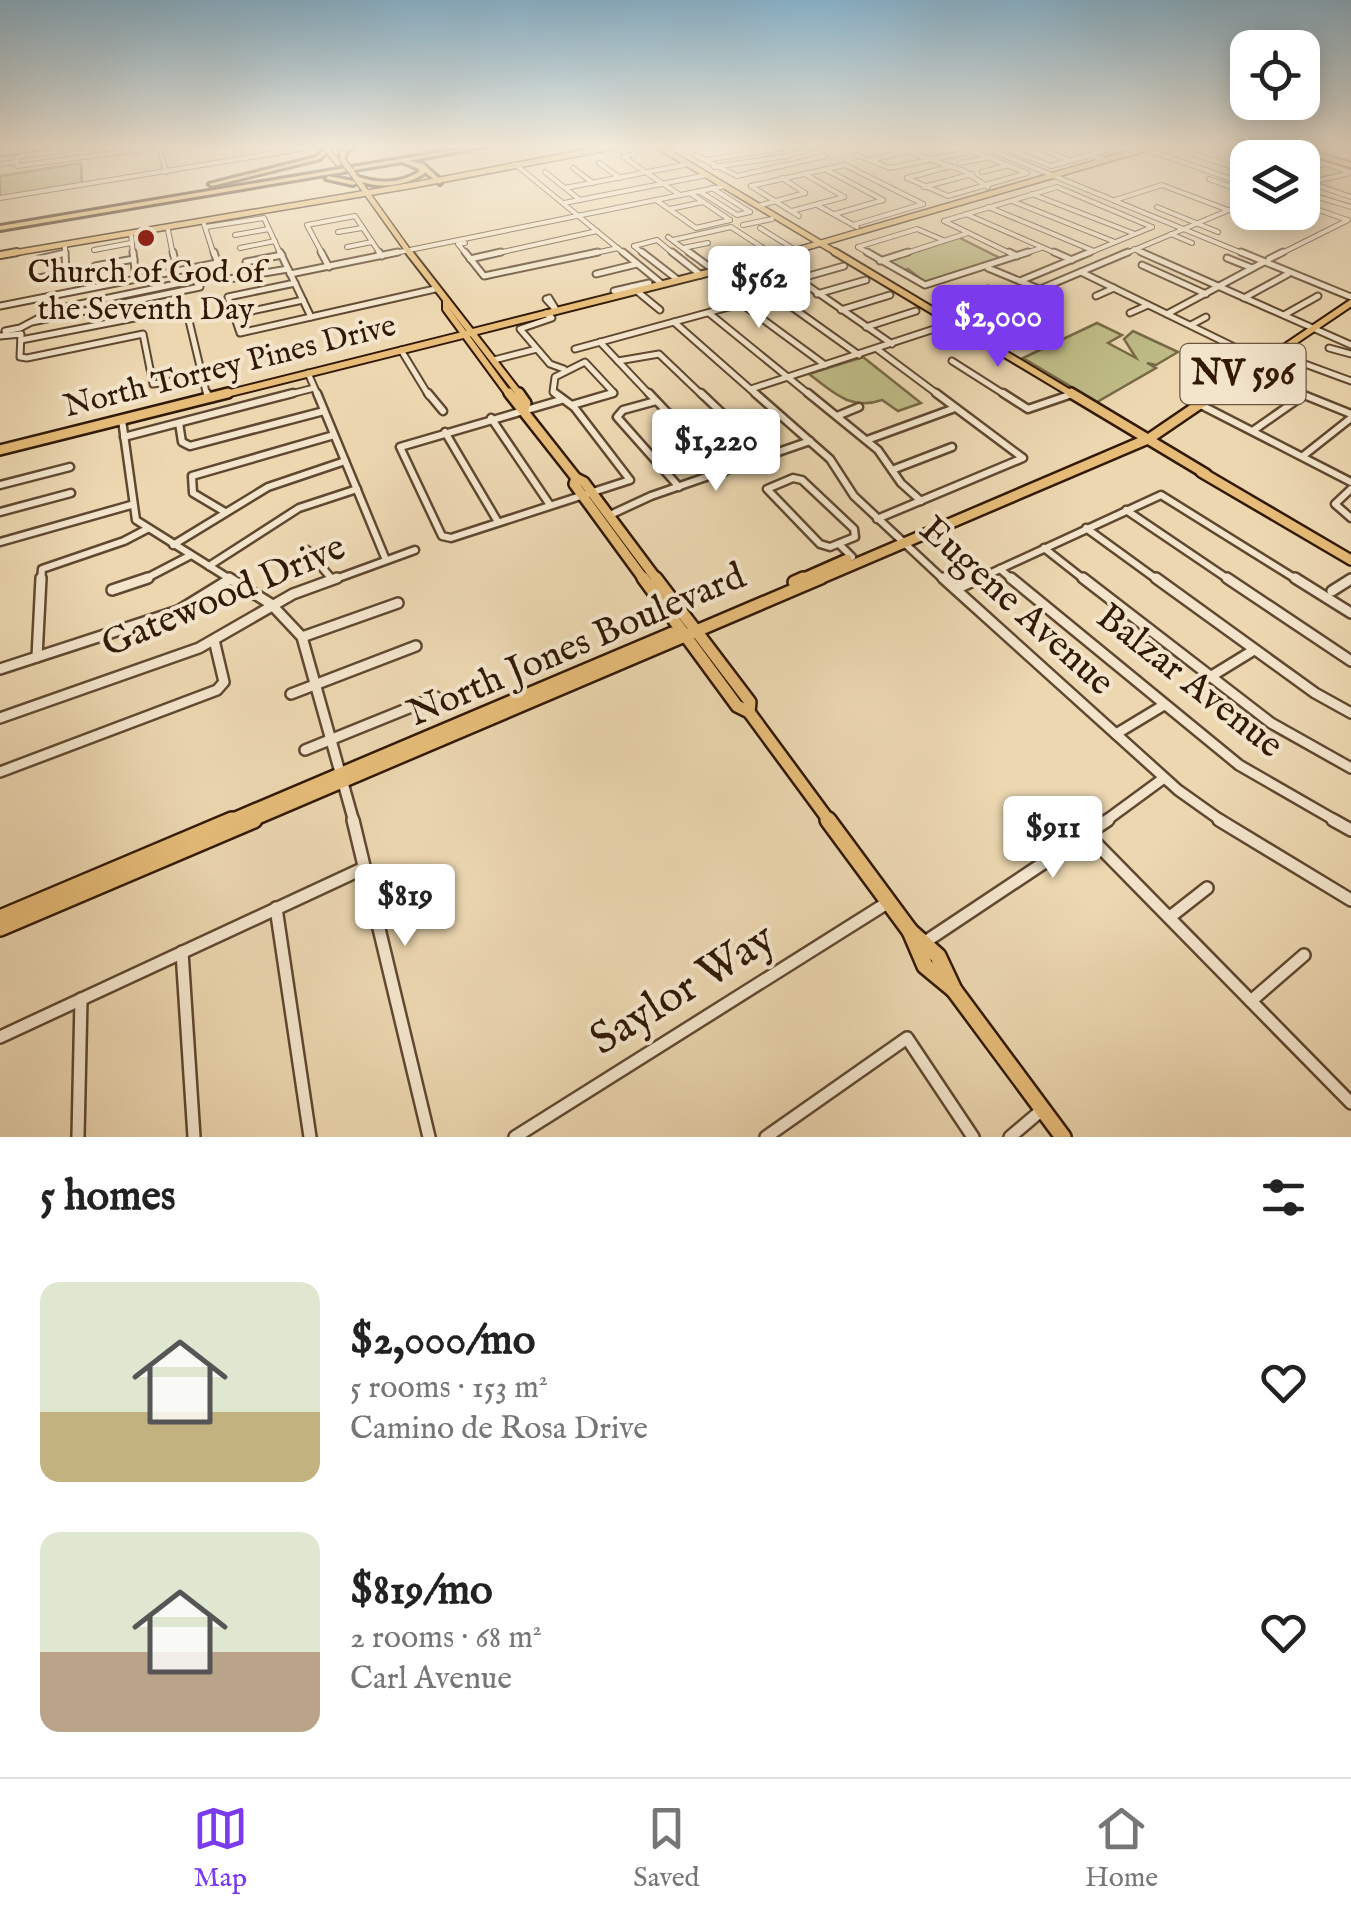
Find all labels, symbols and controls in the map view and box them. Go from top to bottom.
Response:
map controls [1230,30,1320,230]
button: locate [1230,30,1320,120]
button: layers [1230,140,1320,230]
marker: Church of God of the Seventh Day [135,227,157,249]
pin: $562 [700,246,818,331]
place label: Church of God of the Seventh Day [27,253,270,331]
text: $562 [730,258,788,299]
pin: $2,000 [917,285,1079,370]
text: $2,000 [954,297,1042,338]
street label: North Torrey Pines Drive [60,306,400,428]
road number: NV 596 [1180,344,1306,404]
pin: $1,220 [635,409,797,494]
text: $1,220 [674,421,758,462]
street label: Eugene Avenue [908,507,1124,707]
street label: Gatewood Drive [95,524,353,670]
street label: North Jones Boulevard [401,553,754,739]
street label: Balzar Avenue [1086,594,1292,770]
pin: $911 [994,796,1112,881]
text: $911 [1025,808,1081,849]
pin: $819 [346,864,464,949]
text: $819 [377,876,433,917]
street label: Saylor Way [580,910,787,1069]
icon: filters [1256,1170,1311,1225]
text: 5 homes [40,1171,176,1224]
text: $2,000/mo [350,1315,535,1368]
icon: home [120,1322,240,1442]
icon: heart [1256,1355,1311,1410]
text: 5 rooms · 153 m² [350,1368,548,1409]
text: Camino de Rosa Drive [350,1409,648,1450]
text: $819/mo [350,1565,493,1618]
icon: home [120,1572,240,1692]
icon: heart [1256,1605,1311,1660]
text: 2 rooms · 68 m² [350,1618,542,1659]
text: Carl Avenue [350,1659,512,1700]
tab: Map [193,1801,248,1896]
tab: Saved [633,1801,700,1896]
tab: Home [1085,1801,1158,1896]

